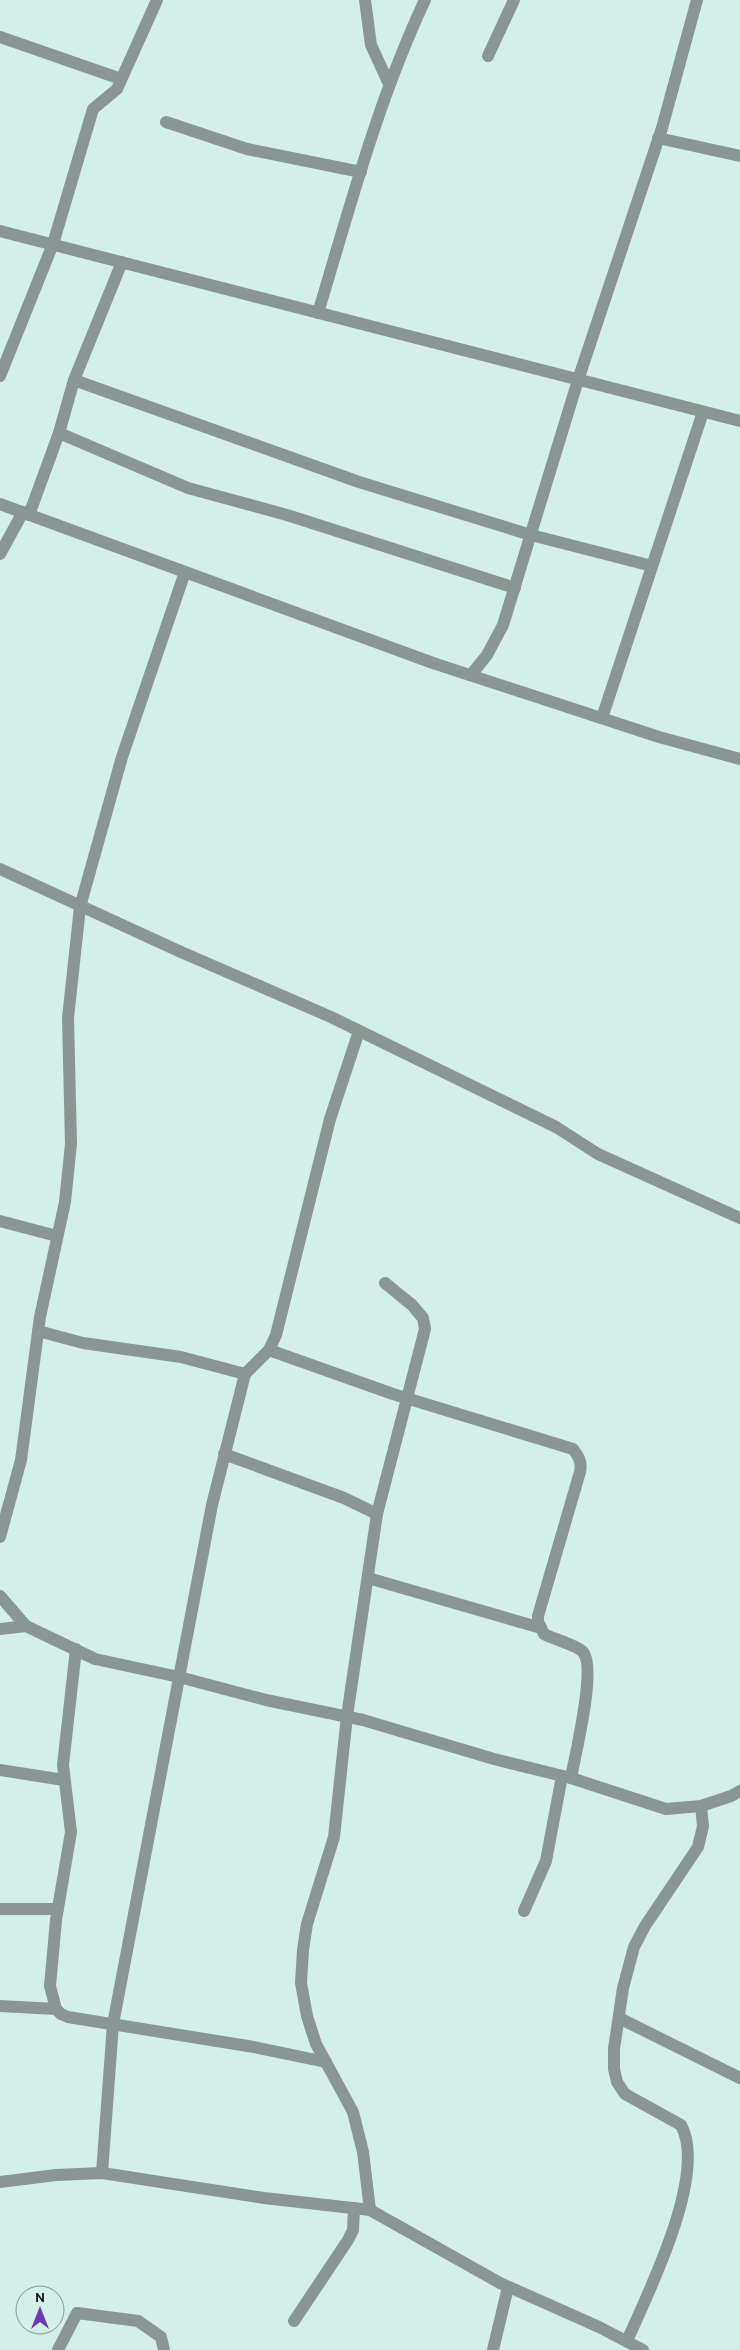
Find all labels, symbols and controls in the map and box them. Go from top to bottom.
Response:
north arrow [15,2285,65,2335]
text: N [35,2290,45,2307]

